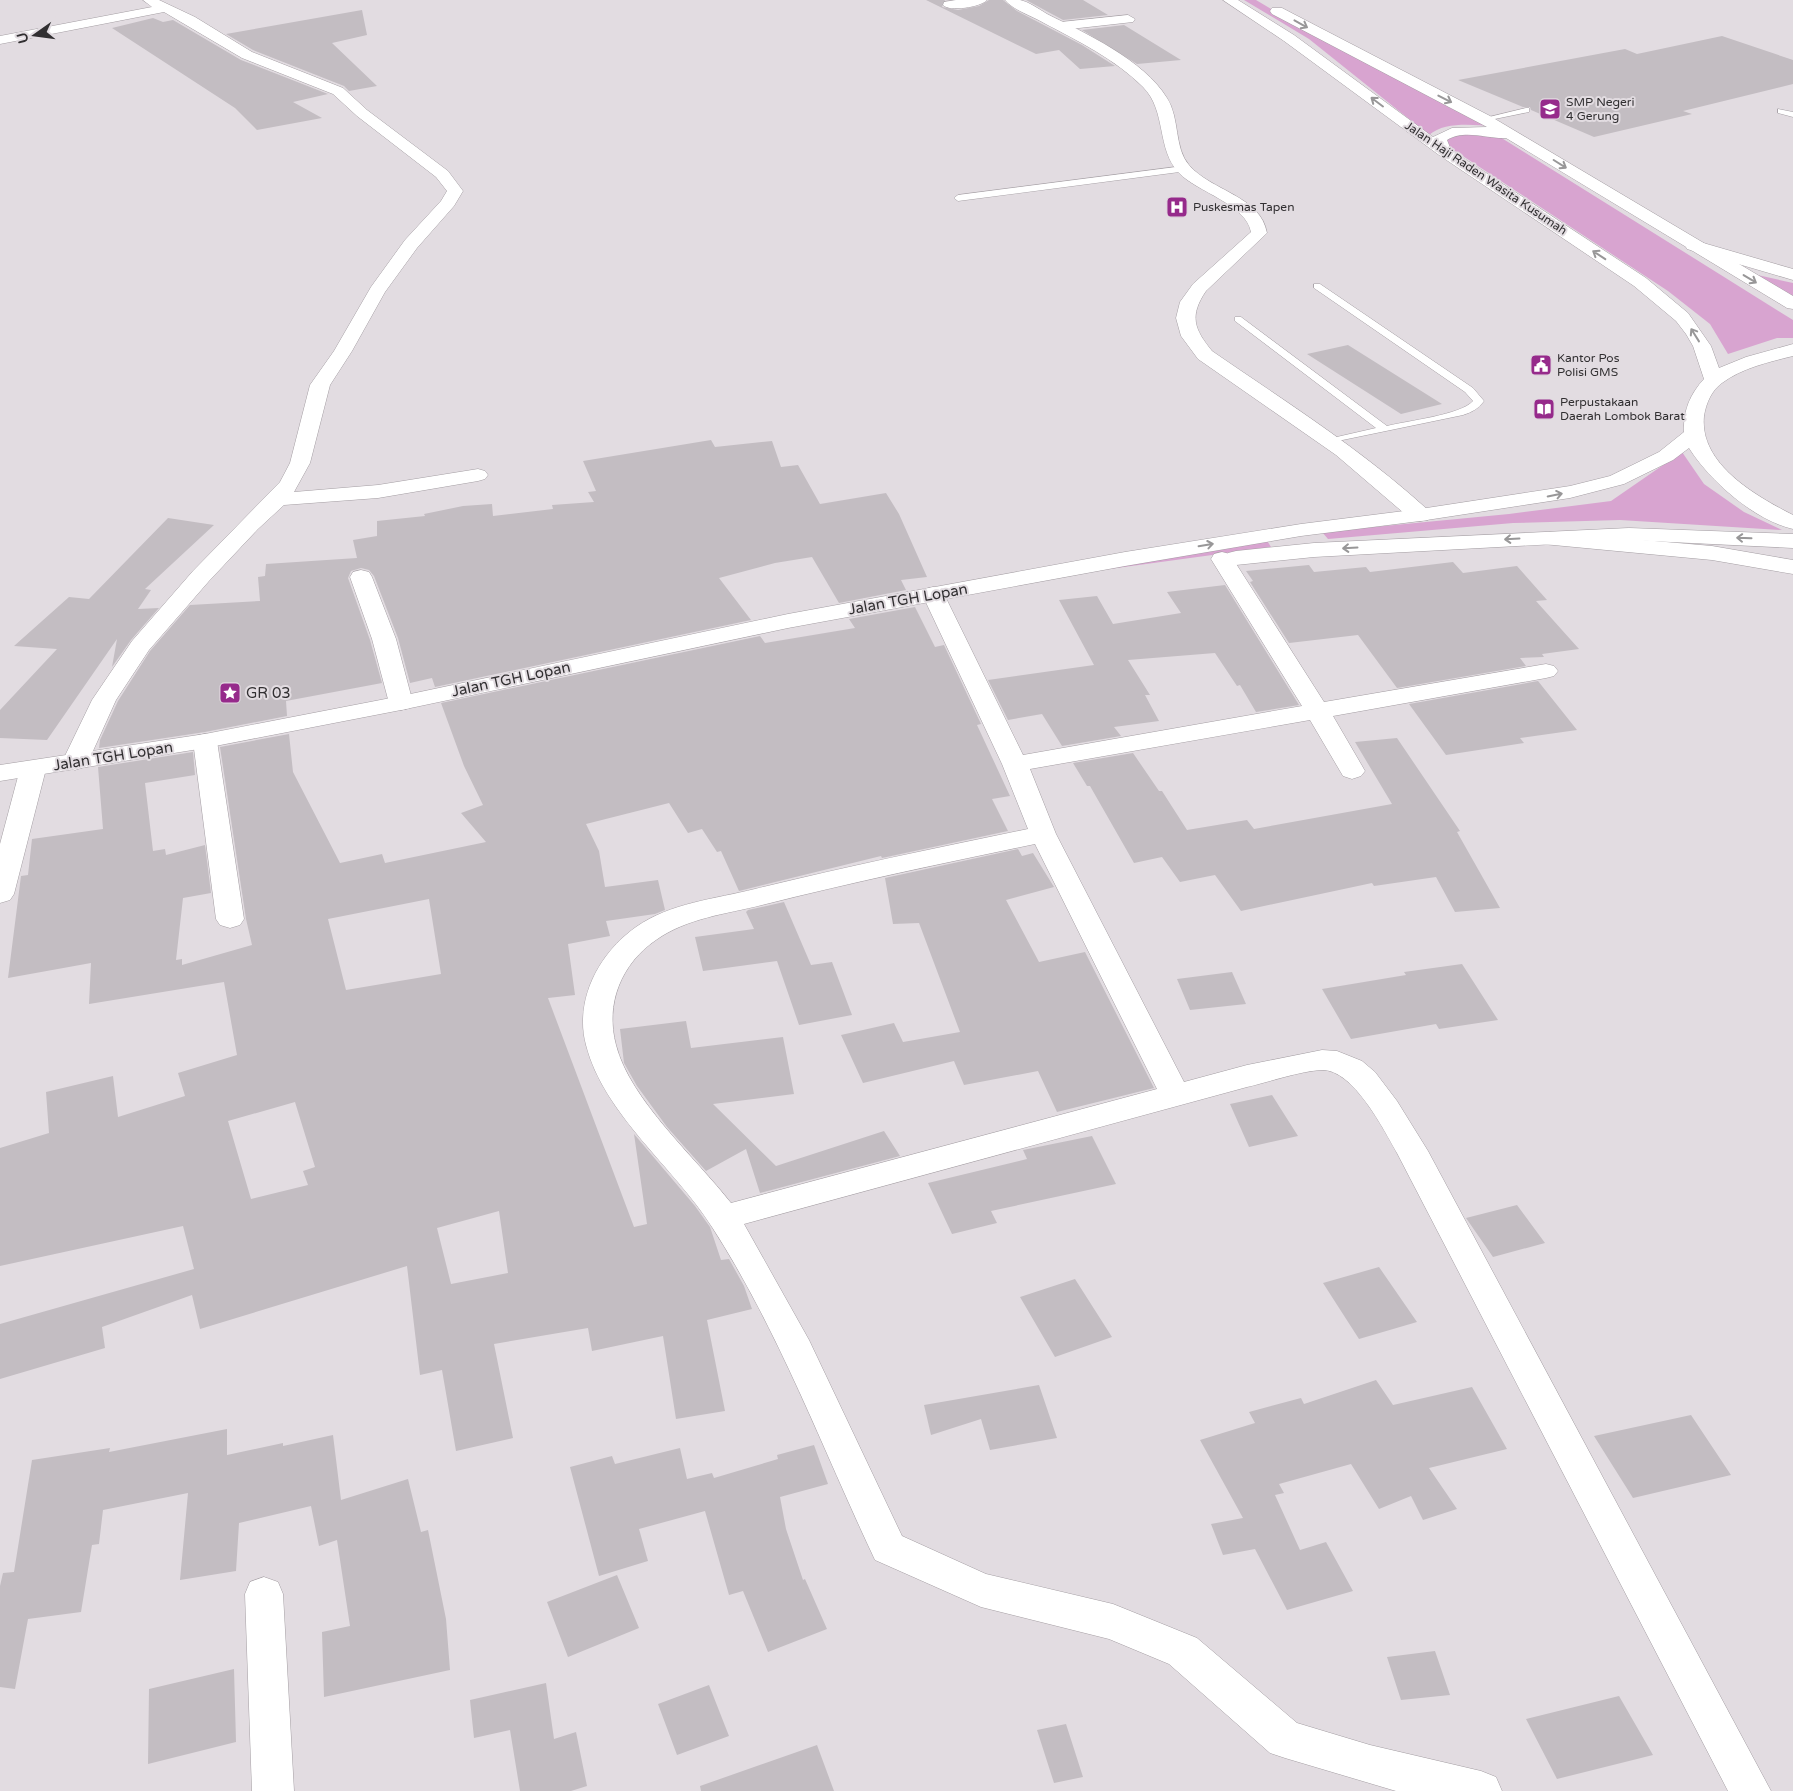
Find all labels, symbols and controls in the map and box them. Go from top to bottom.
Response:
north arrow [10,10,60,60]
one-way arrow [1293,19,1308,29]
text: U [13,31,32,45]
one-way arrow [1437,94,1452,104]
place label: SMP Negeri 4 Gerung [1566,95,1634,123]
one-way arrow [1370,97,1384,107]
school or university icon: SMP Negeri 4 Gerung [1538,97,1562,121]
street label: Jalan Haji Raden Wasita Kusumah [1402,118,1570,238]
one-way arrow [1553,159,1567,169]
hospital icon: Puskesmas Tapen [1165,195,1189,219]
place label: Puskesmas Tapen [1193,200,1294,214]
one-way arrow [1592,250,1606,260]
one-way arrow [1743,275,1757,285]
one-way arrow [1690,329,1700,343]
place label: Kantor Pos Polisi GMS [1557,351,1620,379]
public building icon: Kantor Pos Polisi GMS [1529,353,1553,377]
place label: Perpustakaan Daerah Lombok Barat [1560,395,1685,423]
library icon: Perpustakaan Daerah Lombok Barat [1532,397,1556,421]
one-way arrow [1547,489,1563,499]
one-way arrow [1737,533,1753,542]
one-way arrow [1504,534,1520,543]
one-way arrow [1198,540,1214,550]
one-way arrow [1342,543,1358,552]
street label: Jalan TGH Lopan [847,580,969,618]
street label: Jalan TGH Lopan [450,658,572,700]
place icon: GR 03 [218,681,242,705]
place label: GR 03 [246,684,291,702]
street label: Jalan TGH Lopan [52,738,174,774]

